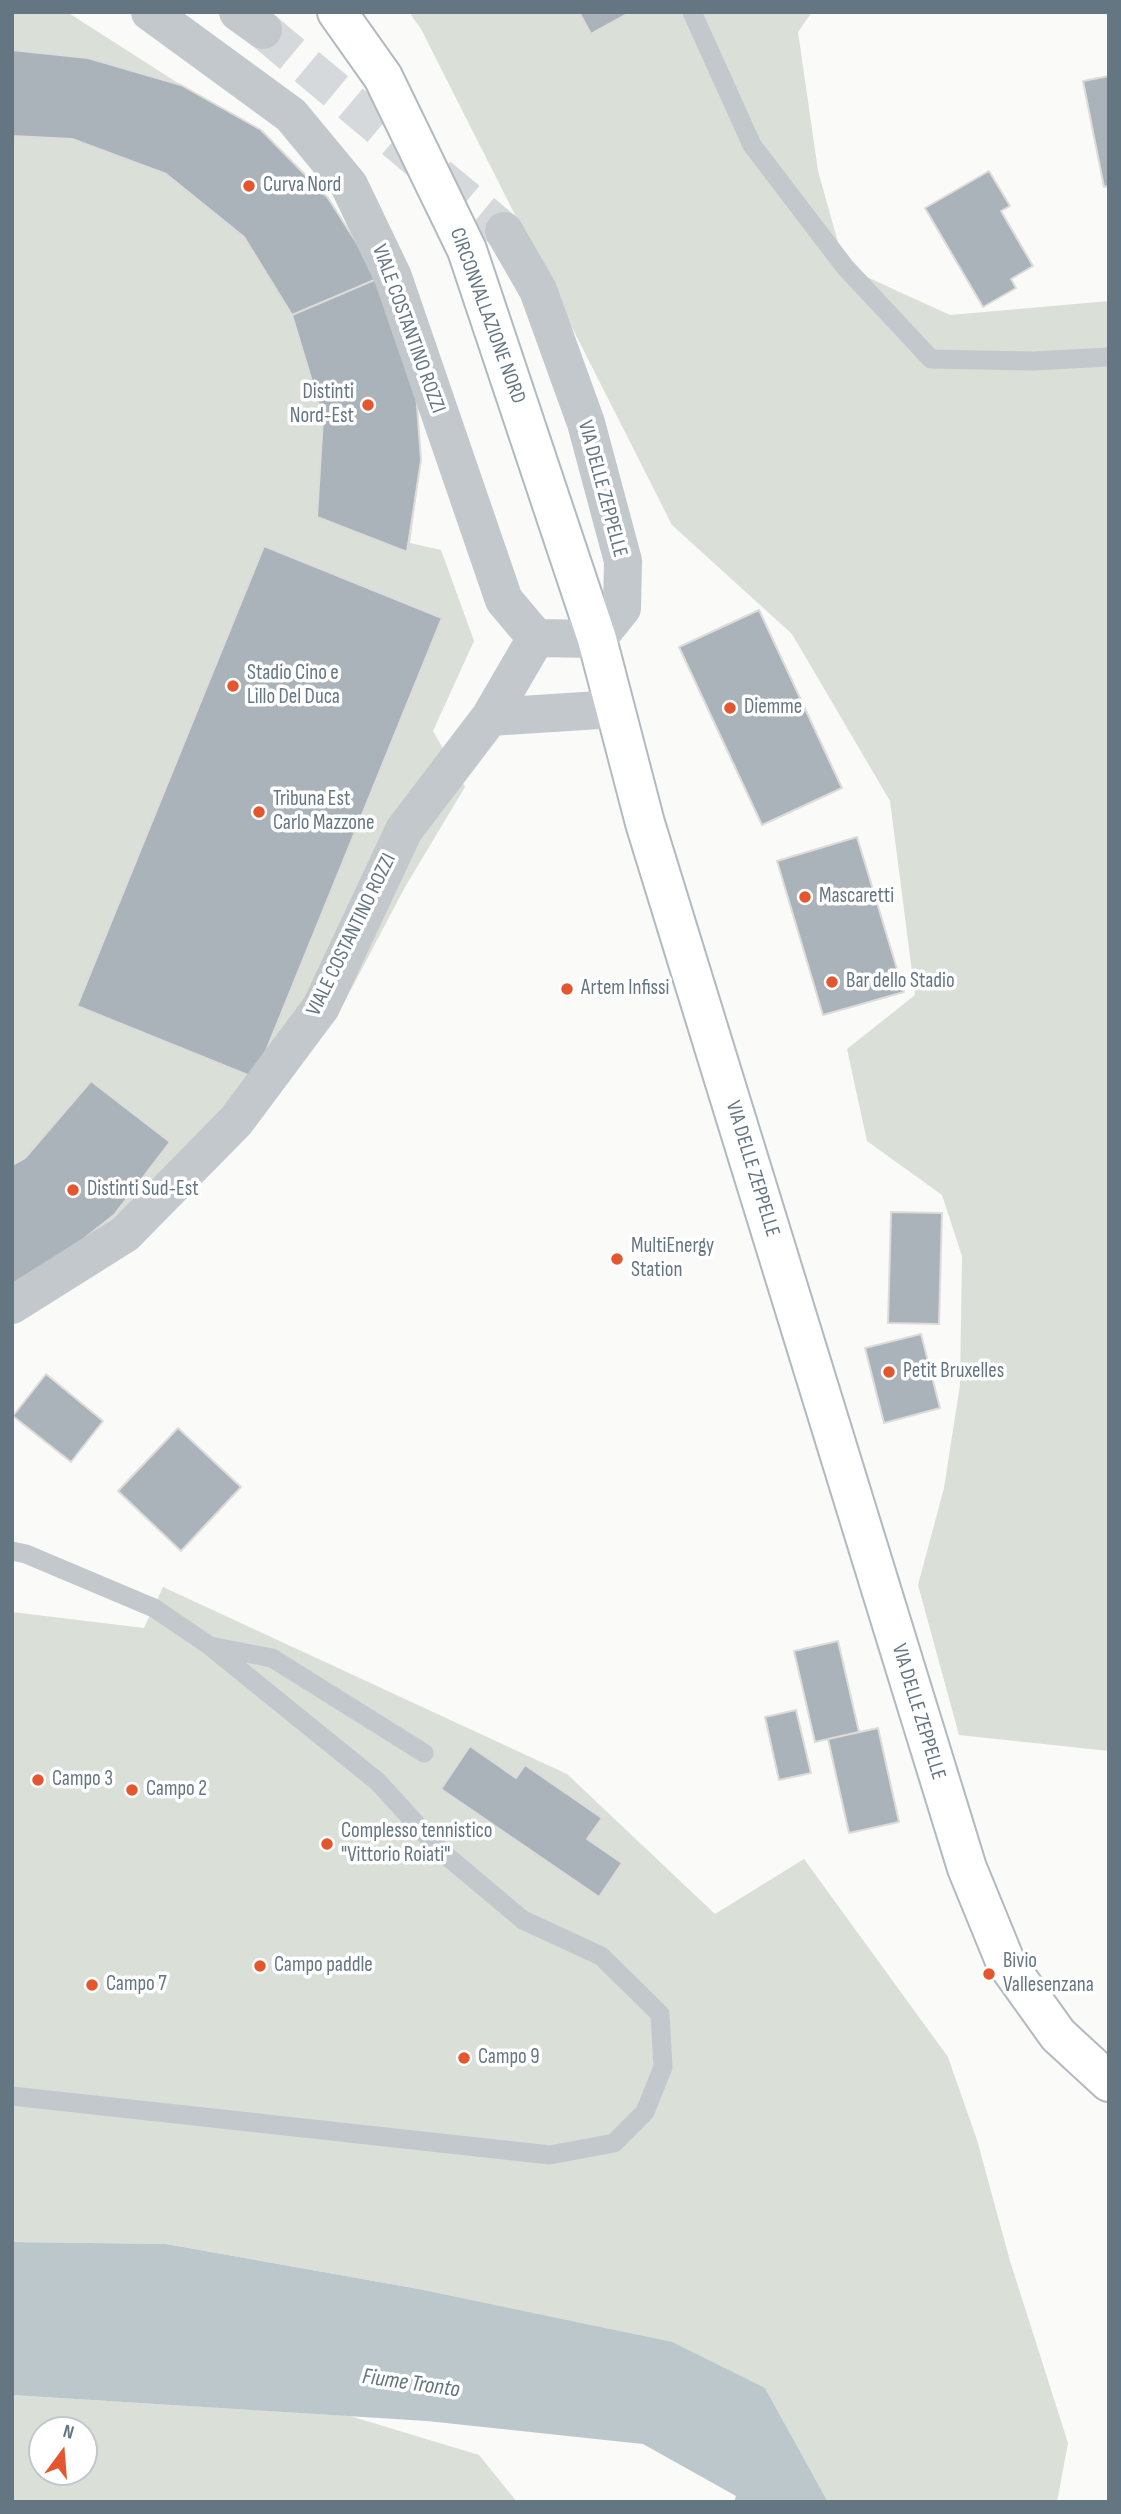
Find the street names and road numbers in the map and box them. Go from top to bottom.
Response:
street label: CIRCONVALLAZIONE NORD [444,225,530,407]
street label: VIALE COSTANTINO ROZZI [366,241,450,417]
street label: VIA DELLE ZEPPELLE [572,418,632,560]
street label: VIALE COSTANTINO ROZZI [302,850,402,1020]
street label: VIA DELLE ZEPPELLE [719,1098,785,1240]
street label: VIA DELLE ZEPPELLE [885,1641,951,1783]

